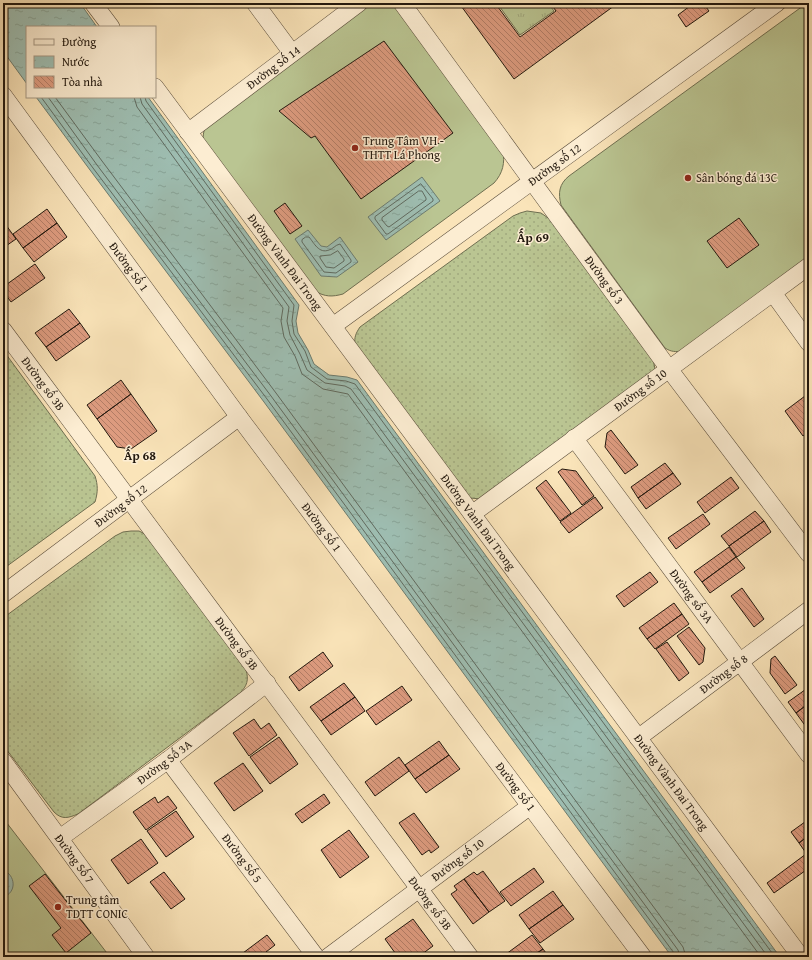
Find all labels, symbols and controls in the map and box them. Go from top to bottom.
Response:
legend [26,26,156,98]
text: Đường [62,33,96,50]
street label: Đường Số 14 [243,41,304,93]
text: Nước [62,53,90,70]
text: Tòa nhà [62,73,103,90]
place label: Trung Tâm VH - THTT Lá Phong [363,132,444,163]
street label: Đường số 12 [524,139,585,190]
marker: Trung Tâm VH - THTT Lá Phong [350,143,360,153]
place label: Sân bóng đá 13C [696,169,778,186]
marker: Sân bóng đá 13C [683,173,693,183]
street label: Đường Vành Đai Trong [244,210,327,313]
district label: Ấp 69 [517,228,549,247]
street label: Đường Số 1 [105,238,153,295]
street label: Đường số 3 [581,252,628,308]
street label: Đường số 3B [18,353,69,414]
street label: Đường số 10 [610,364,670,415]
district label: Ấp 68 [124,446,156,465]
street label: Đường Vành Đai Trong [437,470,520,574]
street label: Đường số 12 [90,480,150,531]
street label: Đường Số 1 [298,499,346,555]
street label: Đường số 3A [666,565,718,627]
street label: Đường số 3B [211,613,263,674]
street label: Đường số 8 [696,650,751,697]
street label: Đường Vành Đai Trong [630,730,713,834]
street label: Đường Số 3A [133,735,196,788]
street label: Đường Số 1 [492,758,540,815]
street label: Đường Số 7 [51,830,99,887]
street label: Đường Số 5 [218,830,266,886]
street label: Đường số 10 [428,834,488,885]
street label: Đường số 3B [405,873,456,934]
place label: Trung tâm TDTT CONIC [66,891,128,922]
marker: Trung tâm TDTT CONIC [53,902,63,912]

